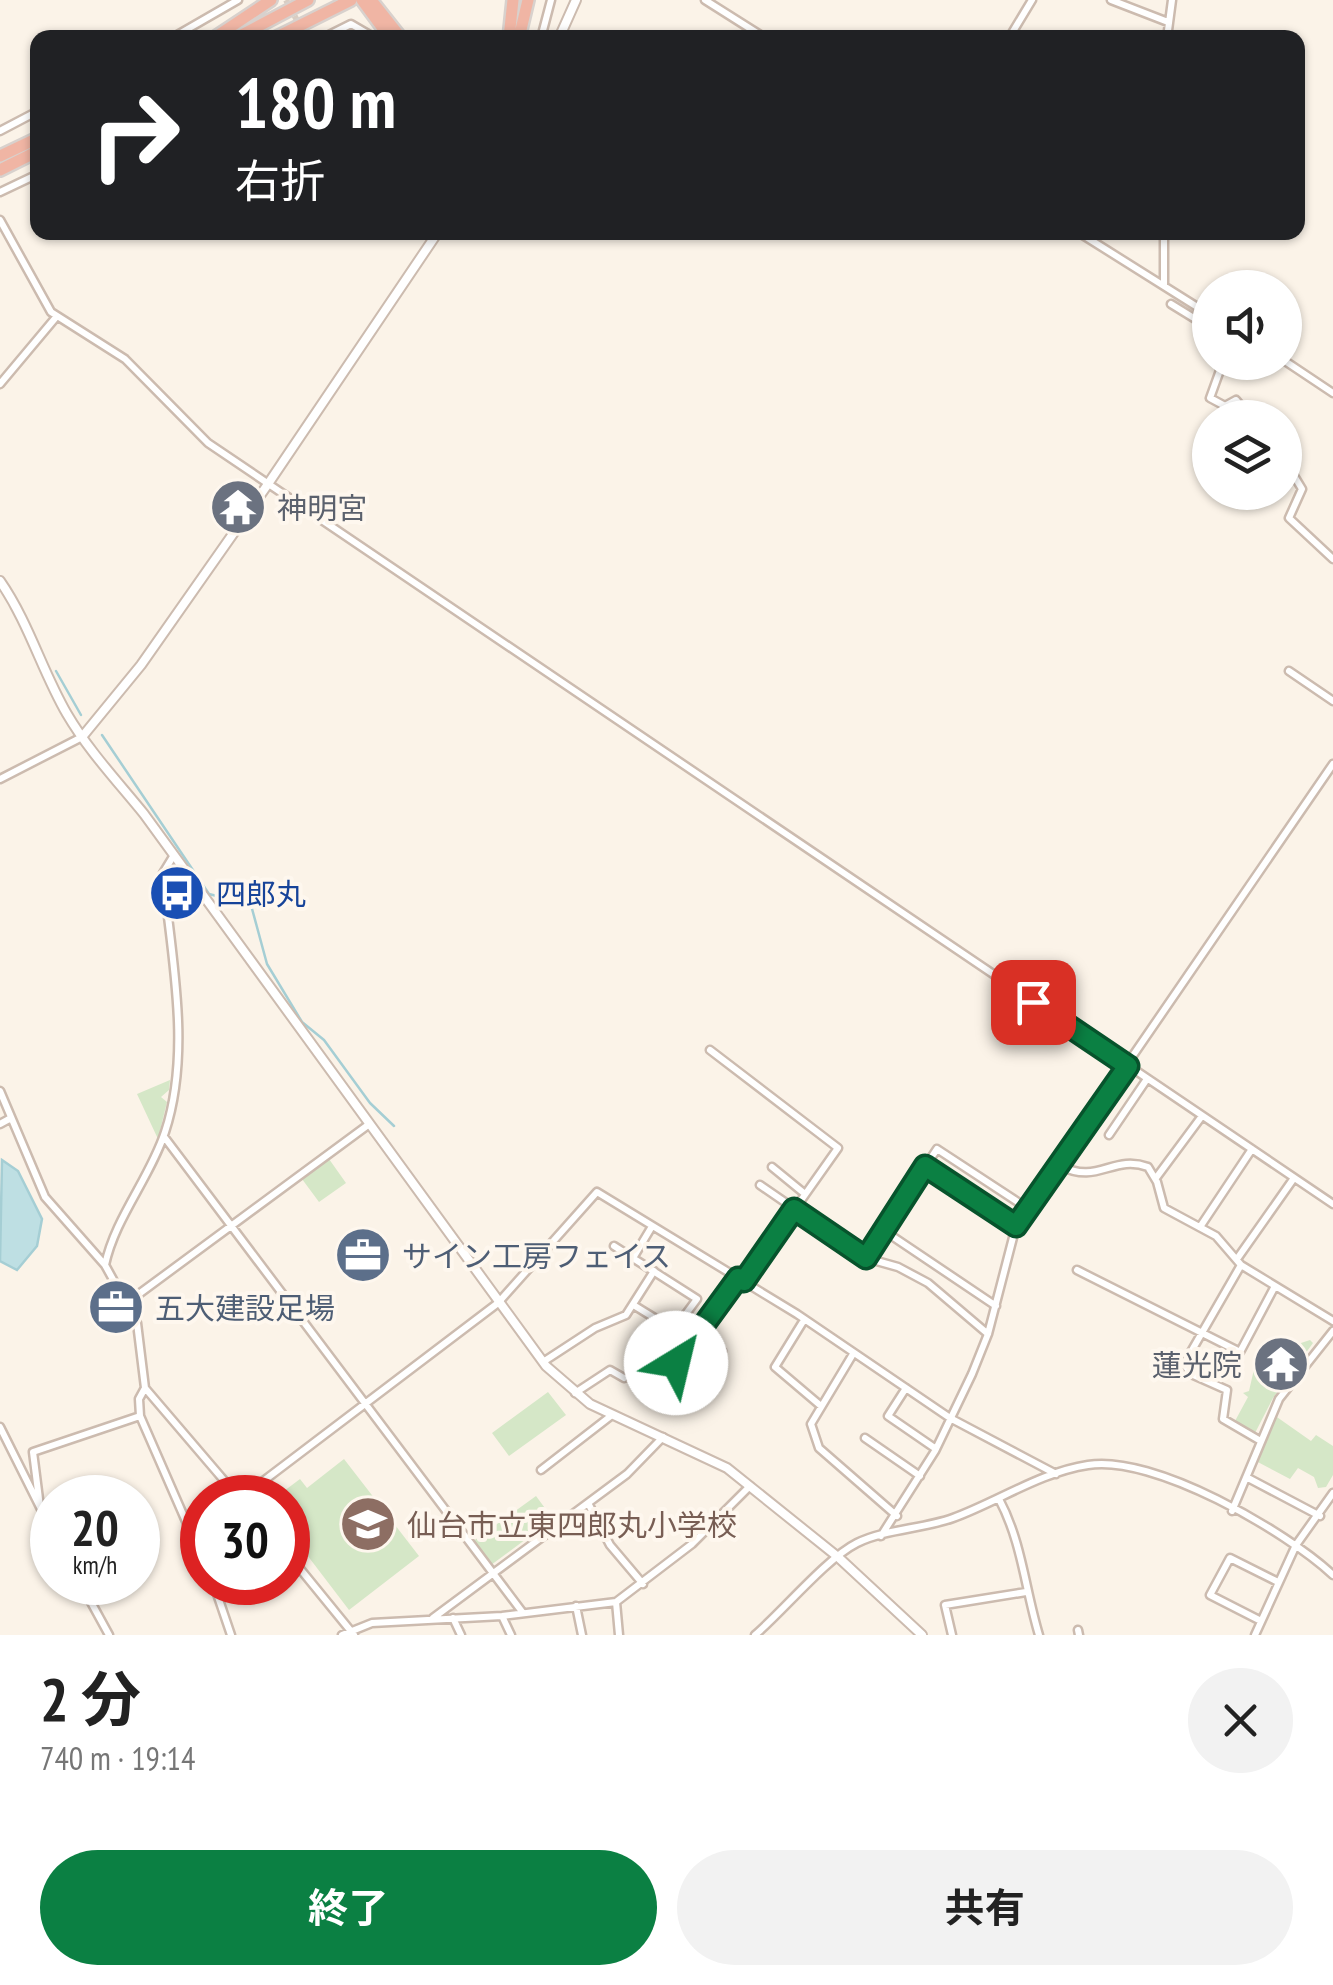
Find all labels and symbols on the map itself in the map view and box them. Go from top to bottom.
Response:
temple icon: 神明宮 [208,477,268,537]
place label: 神明宮 [277,488,367,527]
bus stop icon: 四郎丸 [147,863,207,923]
place label: 四郎丸 [216,874,306,913]
pin [991,960,1076,1045]
office icon: サイン工房フェイス [333,1225,393,1285]
place label: サイン工房フェイス [402,1236,671,1275]
office icon: 五大建設足場 [86,1277,146,1337]
place label: 五大建設足場 [155,1288,335,1327]
position arrow [624,1311,728,1415]
temple icon: 蓮光院 [1251,1334,1311,1394]
place label: 蓮光院 [1152,1345,1242,1384]
speed limit sign: 30 [180,1475,310,1605]
school or university icon: 仙台市立東四郎丸小学校 [338,1494,398,1554]
place label: 仙台市立東四郎丸小学校 [407,1505,737,1544]

